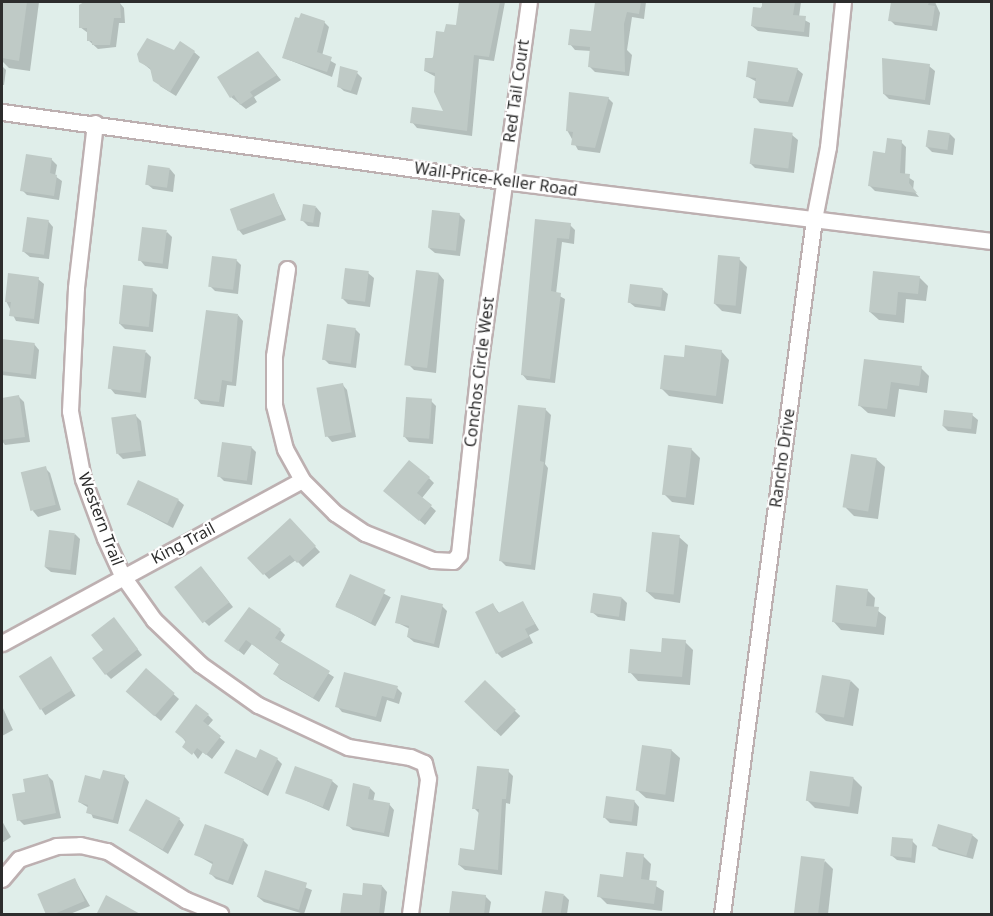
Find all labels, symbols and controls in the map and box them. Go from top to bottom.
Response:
street label: Red Tail Court [499,38,533,144]
street label: Wall-Price-Keller Road [413,158,579,200]
street label: Conchos Circle West [460,296,498,448]
street label: Rancho Drive [766,407,798,509]
street label: Western Trail [74,470,128,568]
street label: King Trail [148,518,218,568]

